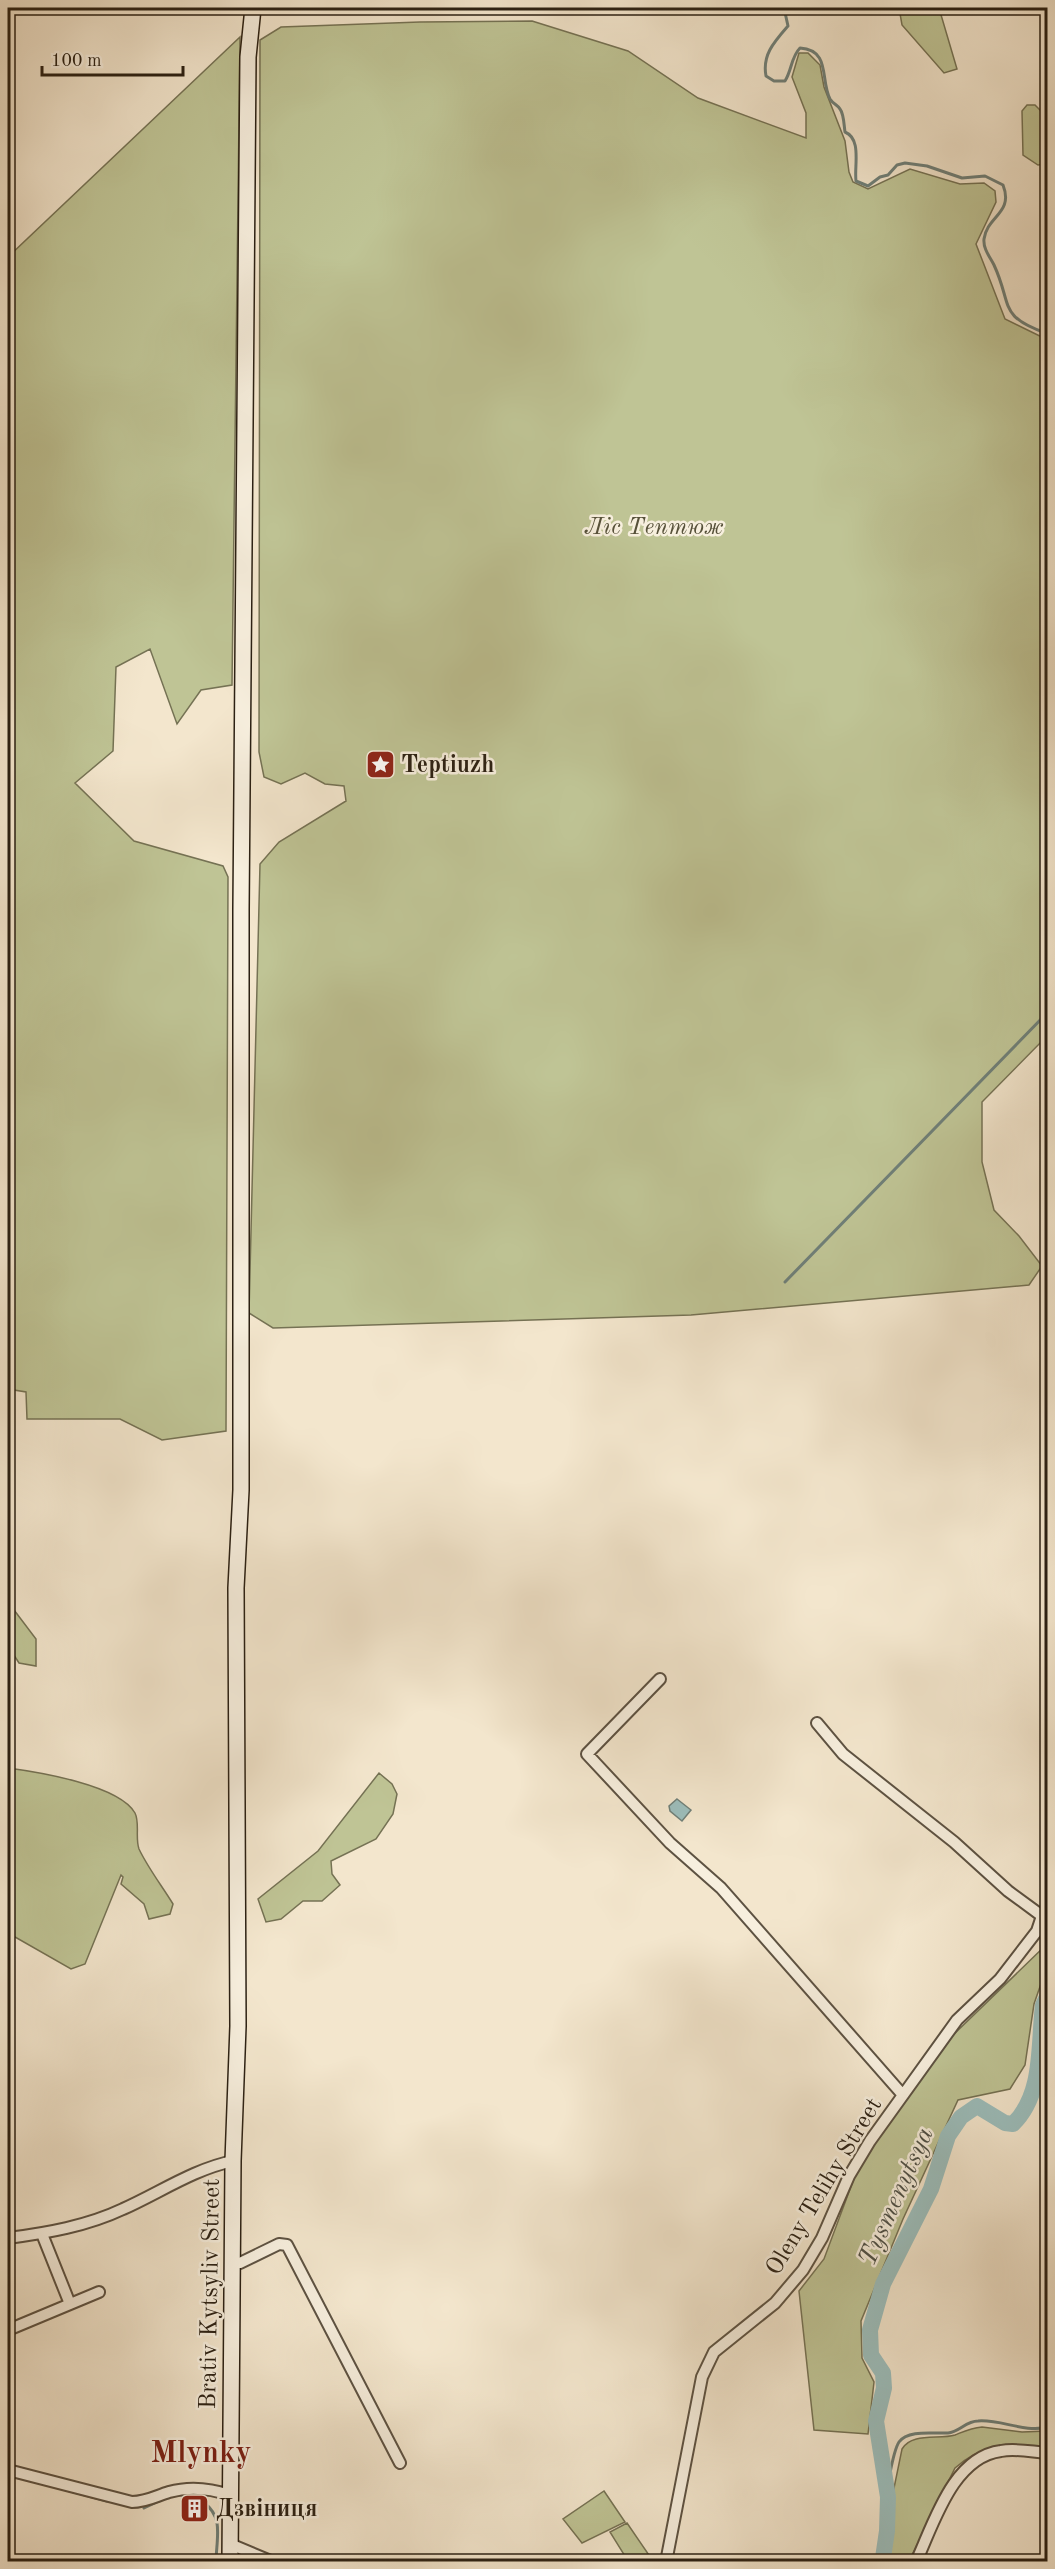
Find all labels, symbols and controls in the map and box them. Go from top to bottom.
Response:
scale bar [42,39,183,77]
text: 100 m [51,52,102,70]
park label: Ліс Тептюж [584,516,724,540]
place icon: Teptiuzh [364,748,396,780]
place label: Teptiuzh [401,754,495,778]
street label: Oleny Telihy Street [762,2094,887,2280]
water label: Tysmenytsya [855,2124,939,2270]
street label: Brativ Kytsyliv Street [197,2178,225,2410]
district label: Mlynky [151,2439,251,2469]
building icon: Дзвіниця [179,2492,211,2524]
place label: Дзвіниця [216,2498,317,2522]

